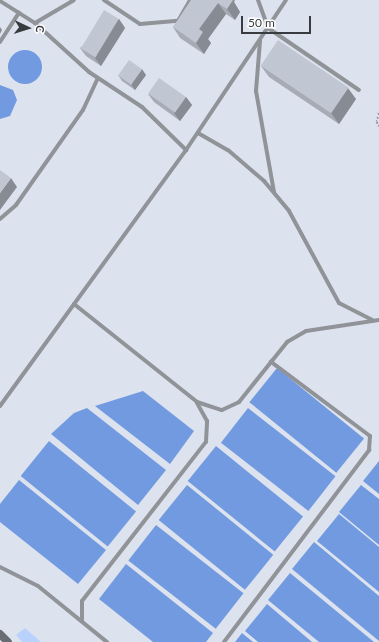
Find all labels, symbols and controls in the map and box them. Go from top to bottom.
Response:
north arrow [8,8,48,48]
scale bar [243,8,313,34]
text: 50 m [248,15,275,30]
text: С [34,25,47,33]

